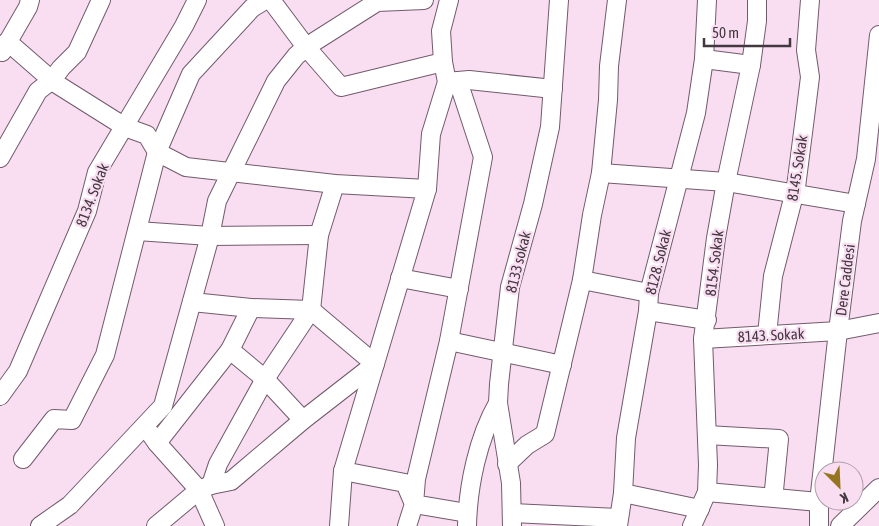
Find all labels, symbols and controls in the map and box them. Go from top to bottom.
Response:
scale bar [704,15,790,47]
text: 50 m [712,24,739,41]
street label: 8145. Sokak [783,133,811,202]
street label: 8134. Sokak [72,161,112,229]
street label: 8128. Sokak [642,227,674,296]
street label: 8133 sokak [502,229,534,295]
street label: 8154. Sokak [702,229,727,297]
street label: Dere Caddesi [832,243,858,317]
street label: 8143. Sokak [737,325,805,345]
north arrow [814,461,864,511]
text: K [838,489,851,507]

